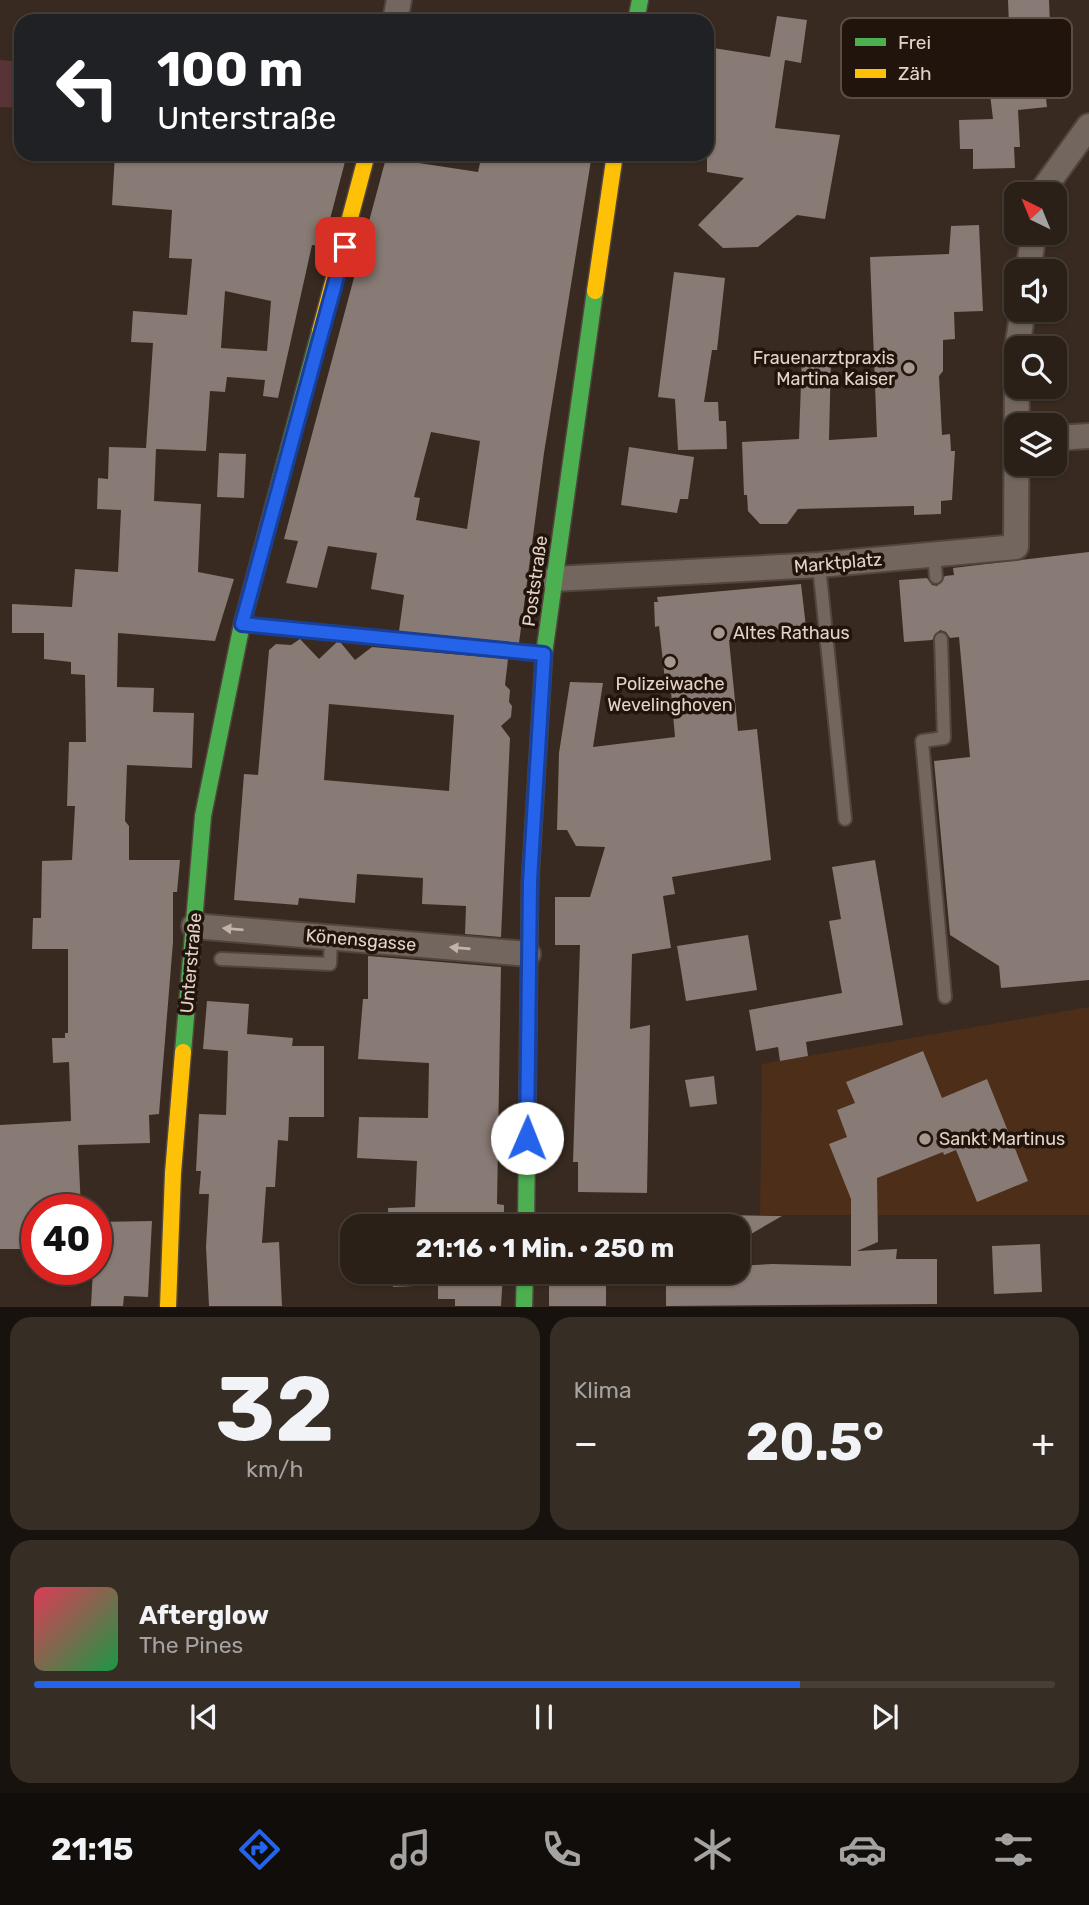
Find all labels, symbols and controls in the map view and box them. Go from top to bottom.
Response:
legend [841,18,1072,98]
text: Frei [898,31,931,54]
text: 100 m [157,40,303,98]
icon: left [42,42,133,133]
text: Zäh [898,62,931,85]
text: Unterstraße [157,99,336,137]
north arrow [1004,182,1068,245]
map controls [1004,182,1067,476]
pin [315,217,375,277]
icon: arrive [326,228,364,266]
button: sound [1004,259,1067,322]
button: search [1004,336,1067,399]
place label: Frauenarztpraxis Martina Kaiser [753,347,895,390]
marker: Frauenarztpraxis Martina Kaiser [901,360,917,376]
button: layers [1004,413,1067,476]
street label: Poststraße [518,534,552,628]
street label: Marktplatz [793,548,883,578]
place label: Altes Rathaus [733,622,850,644]
marker: Altes Rathaus [711,625,727,641]
marker: Polizeiwache Wevelinghoven [662,654,678,670]
place label: Polizeiwache Wevelinghoven [607,673,733,716]
street label: Unterstraße [176,912,206,1014]
one-way arrow [222,923,244,934]
street label: Könensgasse [305,924,417,956]
one-way arrow [449,942,471,953]
position arrow [490,1101,564,1175]
place label: Sankt Martinus [939,1128,1065,1150]
marker: Sankt Martinus [917,1131,933,1147]
speed limit sign: 40 [21,1194,112,1285]
text: 21:16 · 1 Min. · 250 m [416,1233,674,1264]
text: 32 [215,1355,334,1463]
text: Klima [574,1376,632,1404]
text: 20.5° [746,1411,884,1473]
text: − [574,1420,598,1466]
text: + [1031,1420,1055,1466]
text: km/h [246,1455,303,1483]
text: Afterglow [139,1600,269,1631]
text: The Pines [139,1631,243,1659]
icon: previous [185,1698,223,1736]
icon: pause [525,1698,563,1736]
icon: next [866,1698,904,1736]
icon: directions [235,1825,284,1874]
icon: music [386,1825,435,1874]
icon: phone [537,1825,586,1874]
icon: climate [688,1825,737,1874]
icon: car [838,1825,887,1874]
icon: filters [989,1825,1038,1874]
text: 21:15 [51,1830,134,1868]

